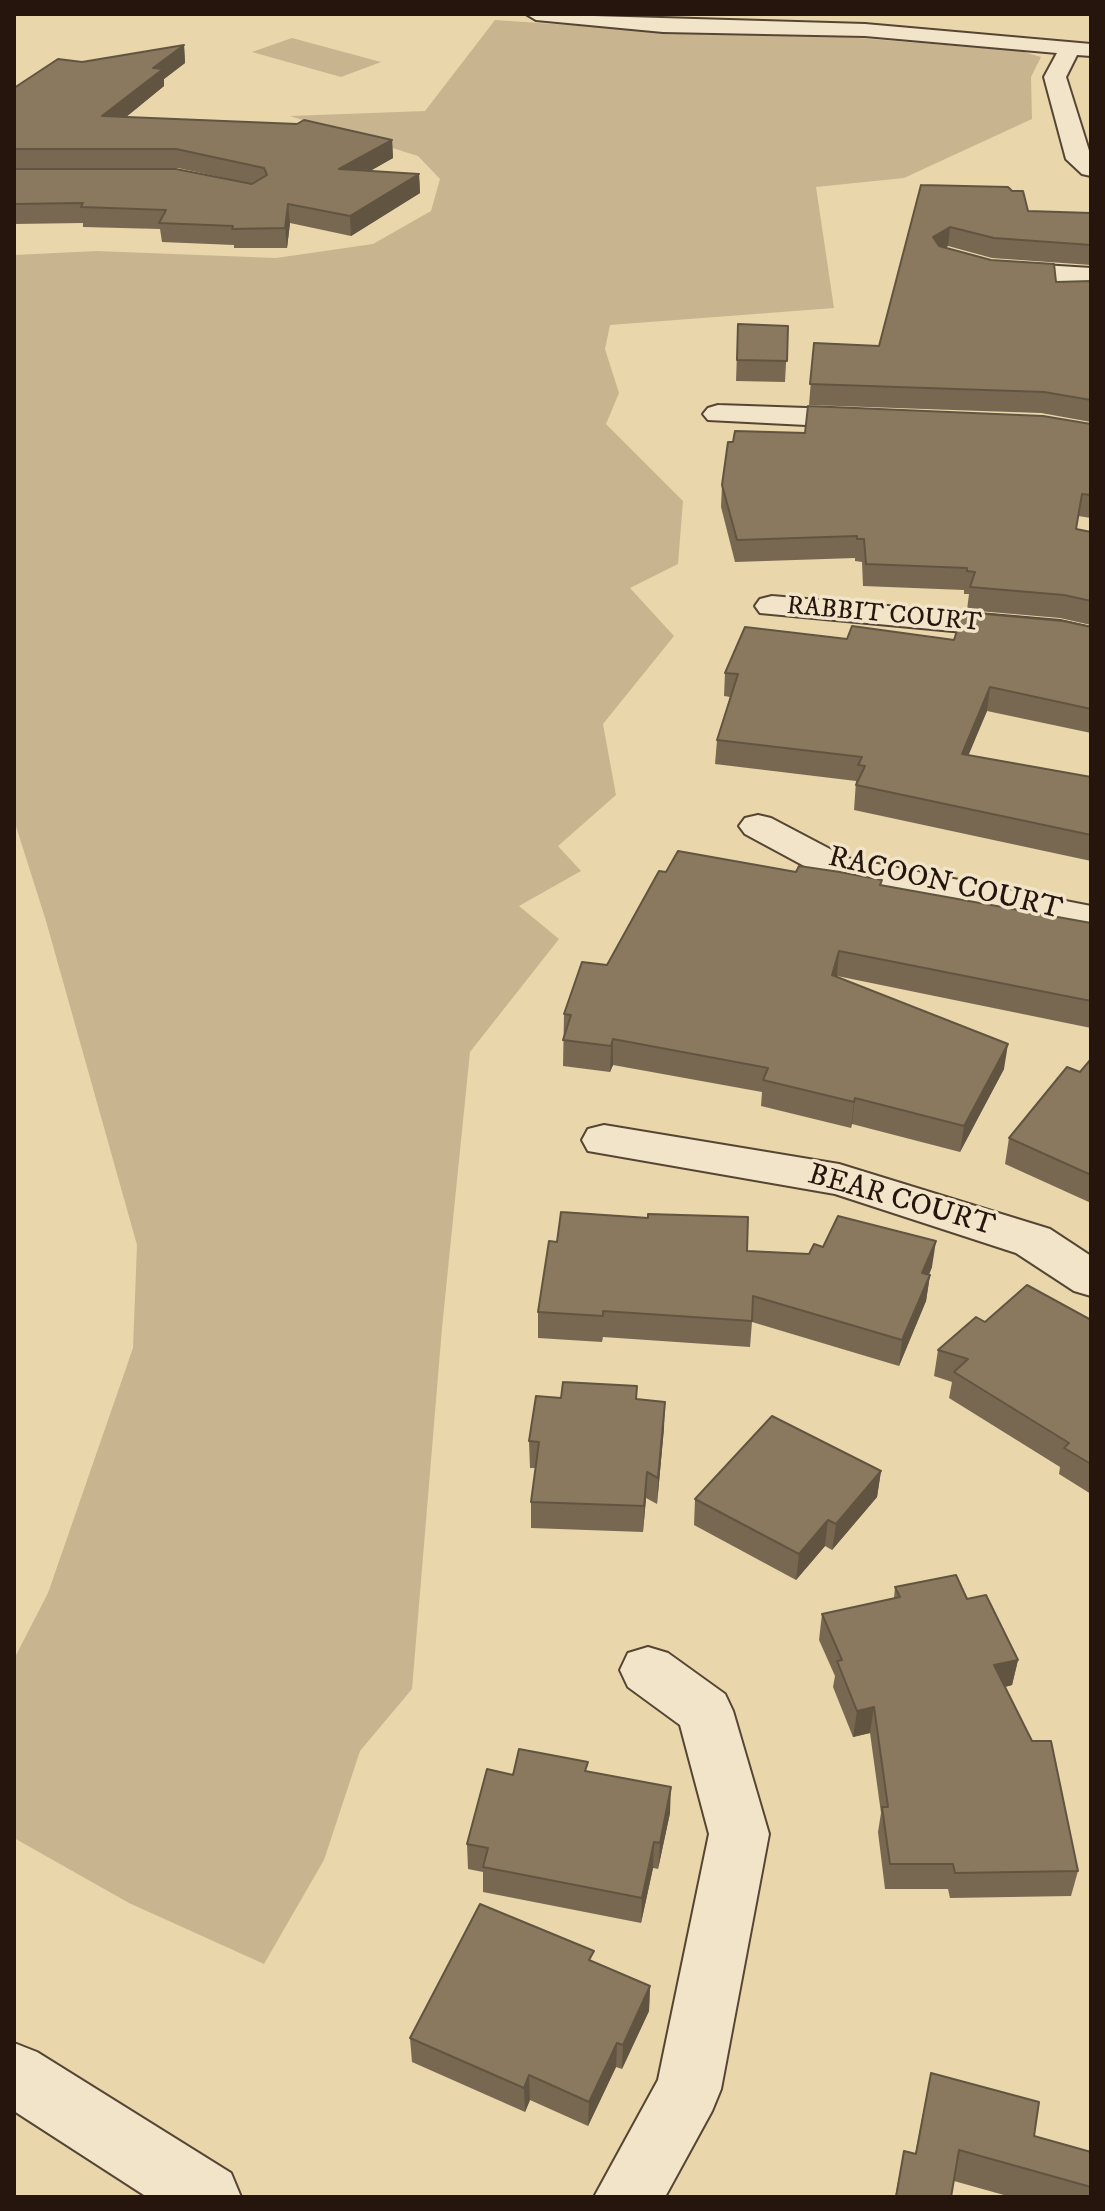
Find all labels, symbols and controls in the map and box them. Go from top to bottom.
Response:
street label: RABBIT COURT [785,592,983,640]
street label: RACOON COURT [825,841,1065,929]
street label: BEAR COURT [803,1158,999,1246]

